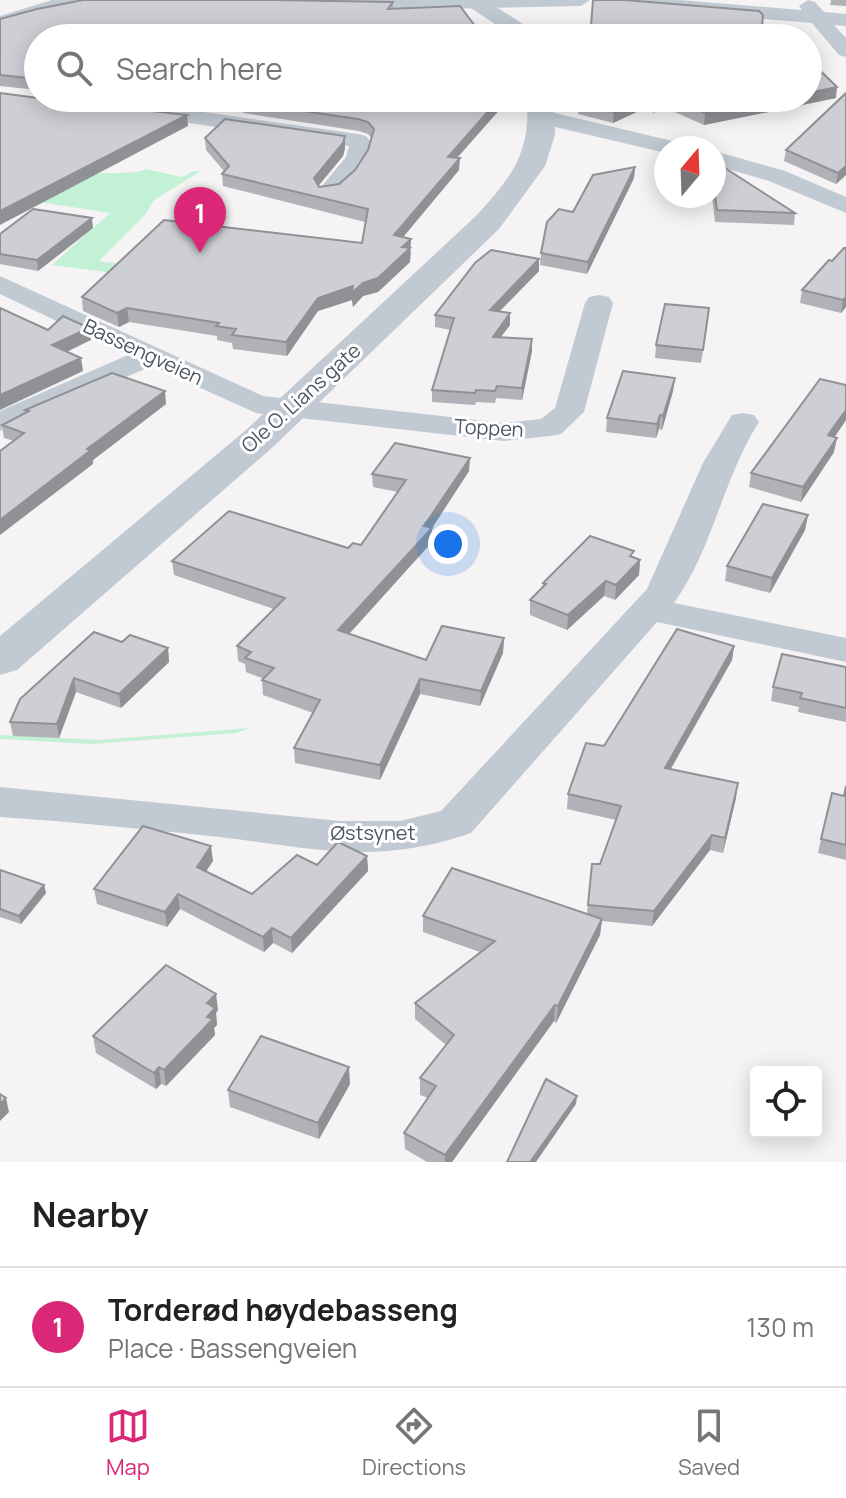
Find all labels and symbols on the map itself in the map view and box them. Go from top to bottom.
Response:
north arrow [654,136,726,208]
pin: 1 [174,187,226,253]
street label: Bassengveien [79,312,207,391]
street label: Ole O. Lians gate [235,337,366,459]
street label: Toppen [454,412,524,443]
your location [428,524,468,564]
street label: Østsynet [330,819,416,846]

